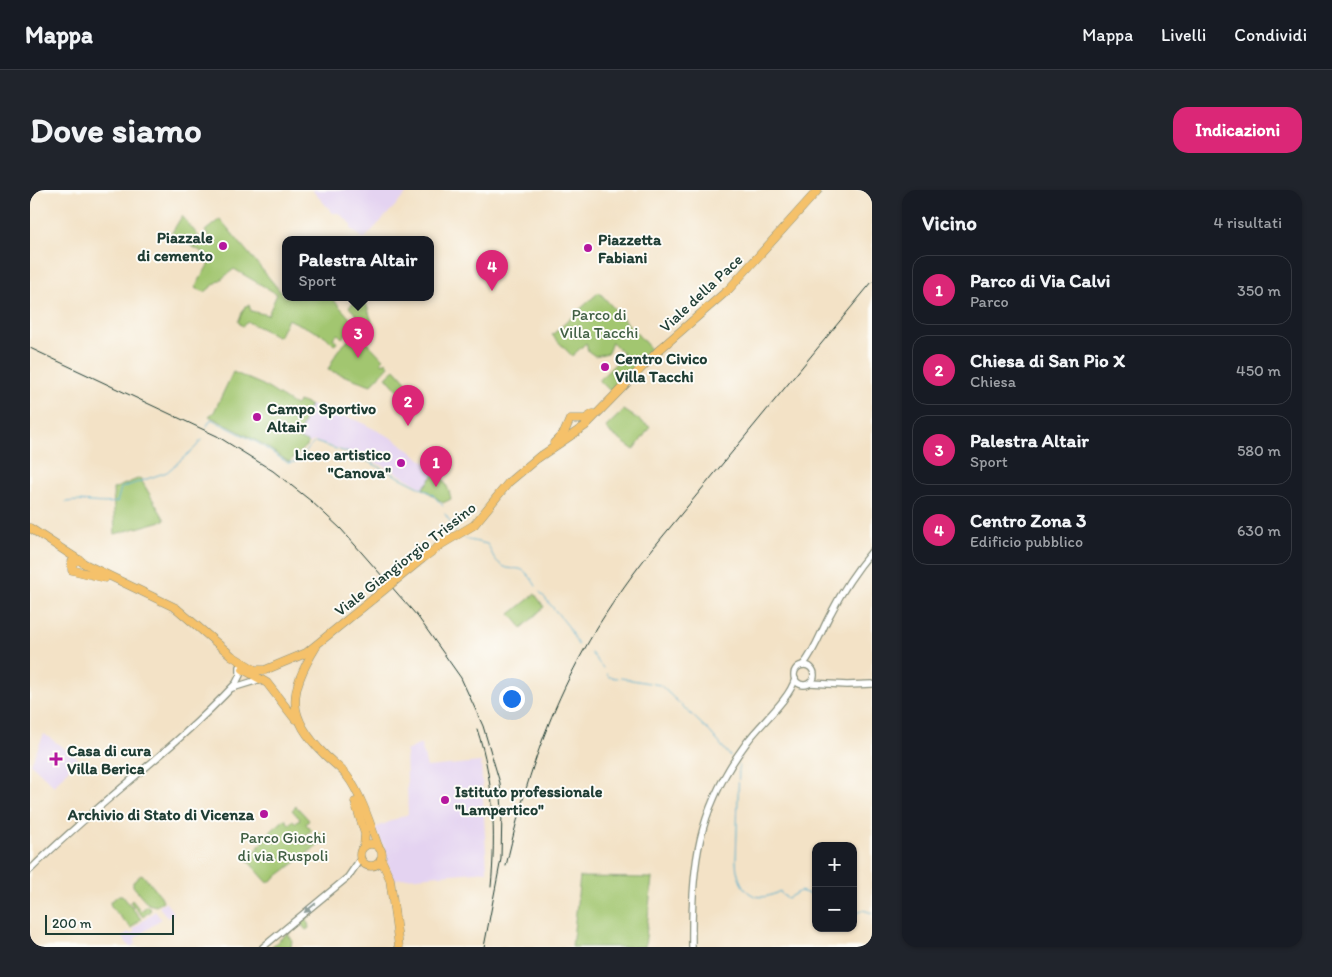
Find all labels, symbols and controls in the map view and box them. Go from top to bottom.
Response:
text: Mappa [25,20,93,49]
text: Mappa [1082,24,1133,46]
text: Livelli [1161,24,1206,46]
text: Condividi [1234,24,1307,46]
button: Indicazioni [1173,107,1302,153]
text: Dove siamo [30,109,202,151]
text: Vicino [922,210,977,235]
text: 4 risultati [1214,213,1282,232]
place label: Piazzale di cemento [137,228,213,265]
place label: Piazzetta Fabiani [598,230,662,267]
popup [282,236,434,301]
marker: Piazzale di cemento [217,240,229,252]
marker: Piazzetta Fabiani [582,242,594,254]
text: Palestra Altair [299,248,417,271]
pin: 4 [476,250,508,291]
street label: Viale della Pace [656,250,746,336]
text: Parco di Via Calvi [970,269,1111,292]
text: Sport [299,271,336,290]
text: 1 [935,281,943,300]
text: 350 m [1237,281,1281,300]
text: Parco [970,292,1009,311]
park label: Parco di Villa Tacchi [560,305,638,342]
pin: 3 [342,317,374,358]
place label: Centro Civico Villa Tacchi [615,349,707,386]
text: Chiesa di San Pio X [970,349,1125,372]
marker: Centro Civico Villa Tacchi [599,361,611,373]
text: 2 [935,361,943,380]
text: 450 m [1236,361,1281,380]
text: Chiesa [970,372,1016,391]
pin: 2 [392,385,424,426]
place label: Campo Sportivo Altair [266,399,376,436]
marker: Campo Sportivo Altair [251,411,263,423]
text: Palestra Altair [970,429,1089,452]
text: 3 [935,441,943,460]
text: 580 m [1237,441,1281,460]
place label: Liceo artistico "Canova" [295,445,391,482]
pin: 1 [420,446,452,487]
text: Sport [970,452,1008,471]
marker: Liceo artistico "Canova" [395,457,407,469]
street label: Viale Giangiorgio Trissino [330,498,480,620]
text: Centro Zona 3 [970,509,1086,532]
text: 4 [934,521,944,540]
text: 630 m [1237,521,1281,540]
text: Edificio pubblico [970,532,1083,551]
your location [499,686,525,712]
place label: Casa di cura Villa Berica [67,741,151,778]
marker: Casa di cura Villa Berica [49,752,63,766]
place label: Istituto professionale "Lampertico" [455,782,603,820]
marker: Istituto professionale "Lampertico" [439,794,451,806]
place label: Archivio di Stato di Vicenza [67,805,255,824]
marker: Archivio di Stato di Vicenza [258,808,270,820]
park label: Parco Giochi di via Ruspoli [238,828,328,865]
map controls [812,842,857,932]
button: + [812,842,857,887]
button: − [812,887,857,932]
one-way arrow [304,903,317,914]
scale bar [45,912,174,935]
text: 200 m [52,915,92,932]

